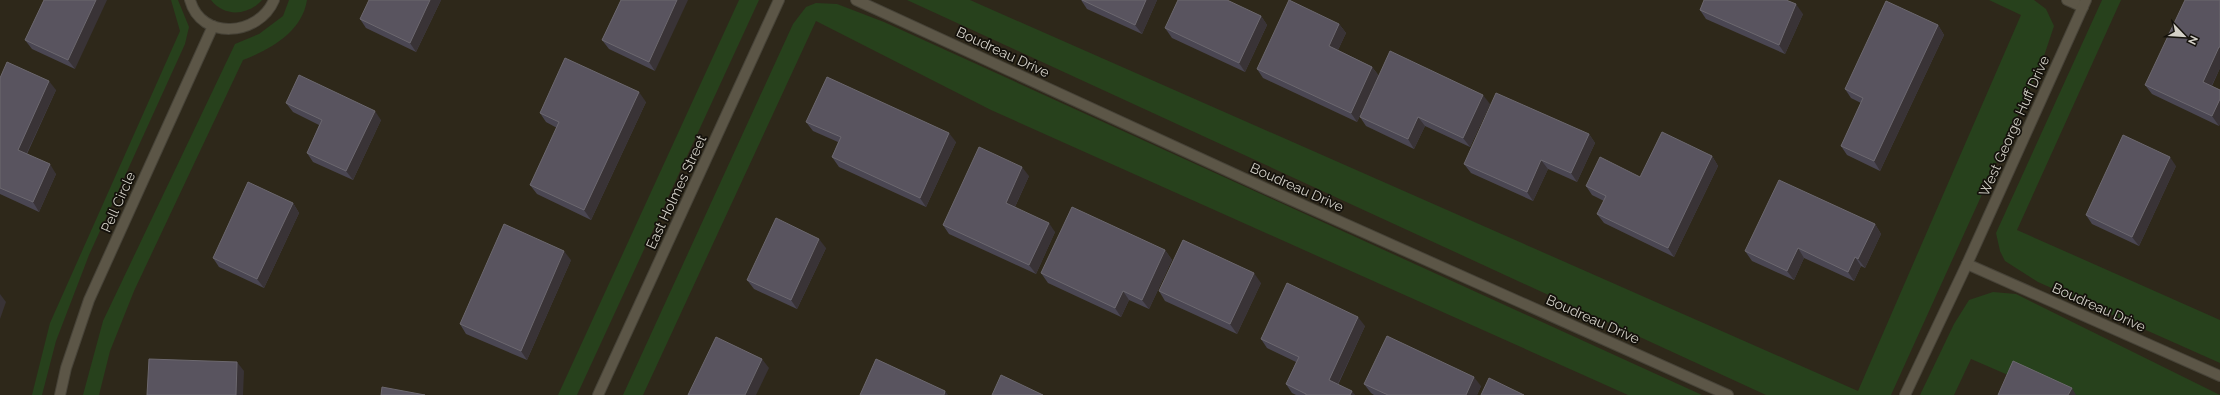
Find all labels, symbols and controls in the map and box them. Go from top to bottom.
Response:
north arrow [2164,16,2204,56]
street label: Boudreau Drive [954,24,1052,80]
text: N [2185,33,2200,47]
street label: West George Huff Drive [1976,53,2052,199]
street label: East Holmes Street [643,132,710,251]
street label: Boudreau Drive [1248,159,1346,215]
street label: Pell Circle [98,169,138,235]
street label: Boudreau Drive [2050,279,2148,335]
street label: Boudreau Drive [1544,291,1642,347]

